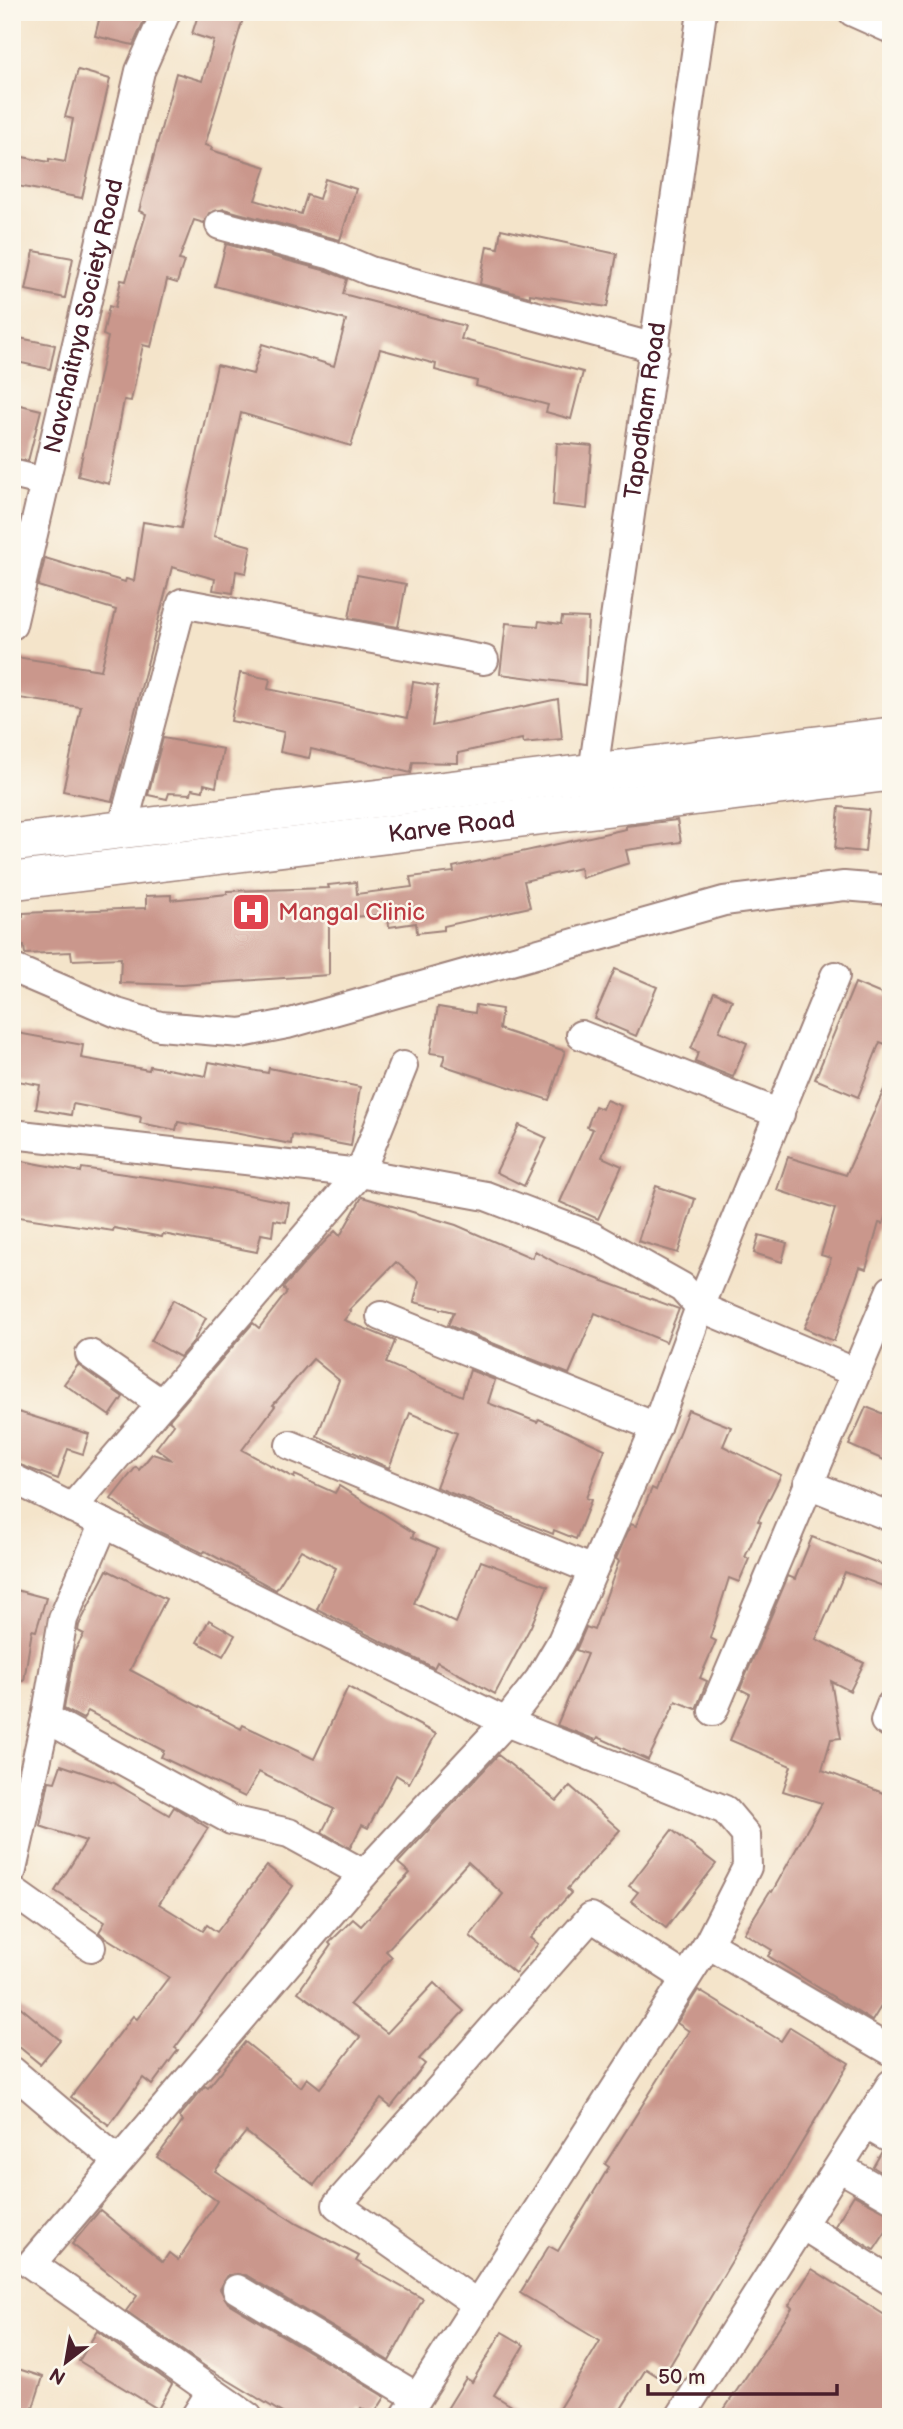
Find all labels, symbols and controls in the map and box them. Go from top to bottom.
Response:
street label: Navchaitnya Society Road [38,176,130,456]
street label: Tapodham Road [618,321,672,501]
street label: Karve Road [387,805,517,849]
hospital icon: Mangal Clinic [230,891,272,933]
place label: Mangal Clinic [278,898,425,927]
north arrow [32,2328,102,2398]
scale bar [648,2352,836,2396]
text: N [46,2362,70,2389]
text: 50 m [658,2365,705,2390]

